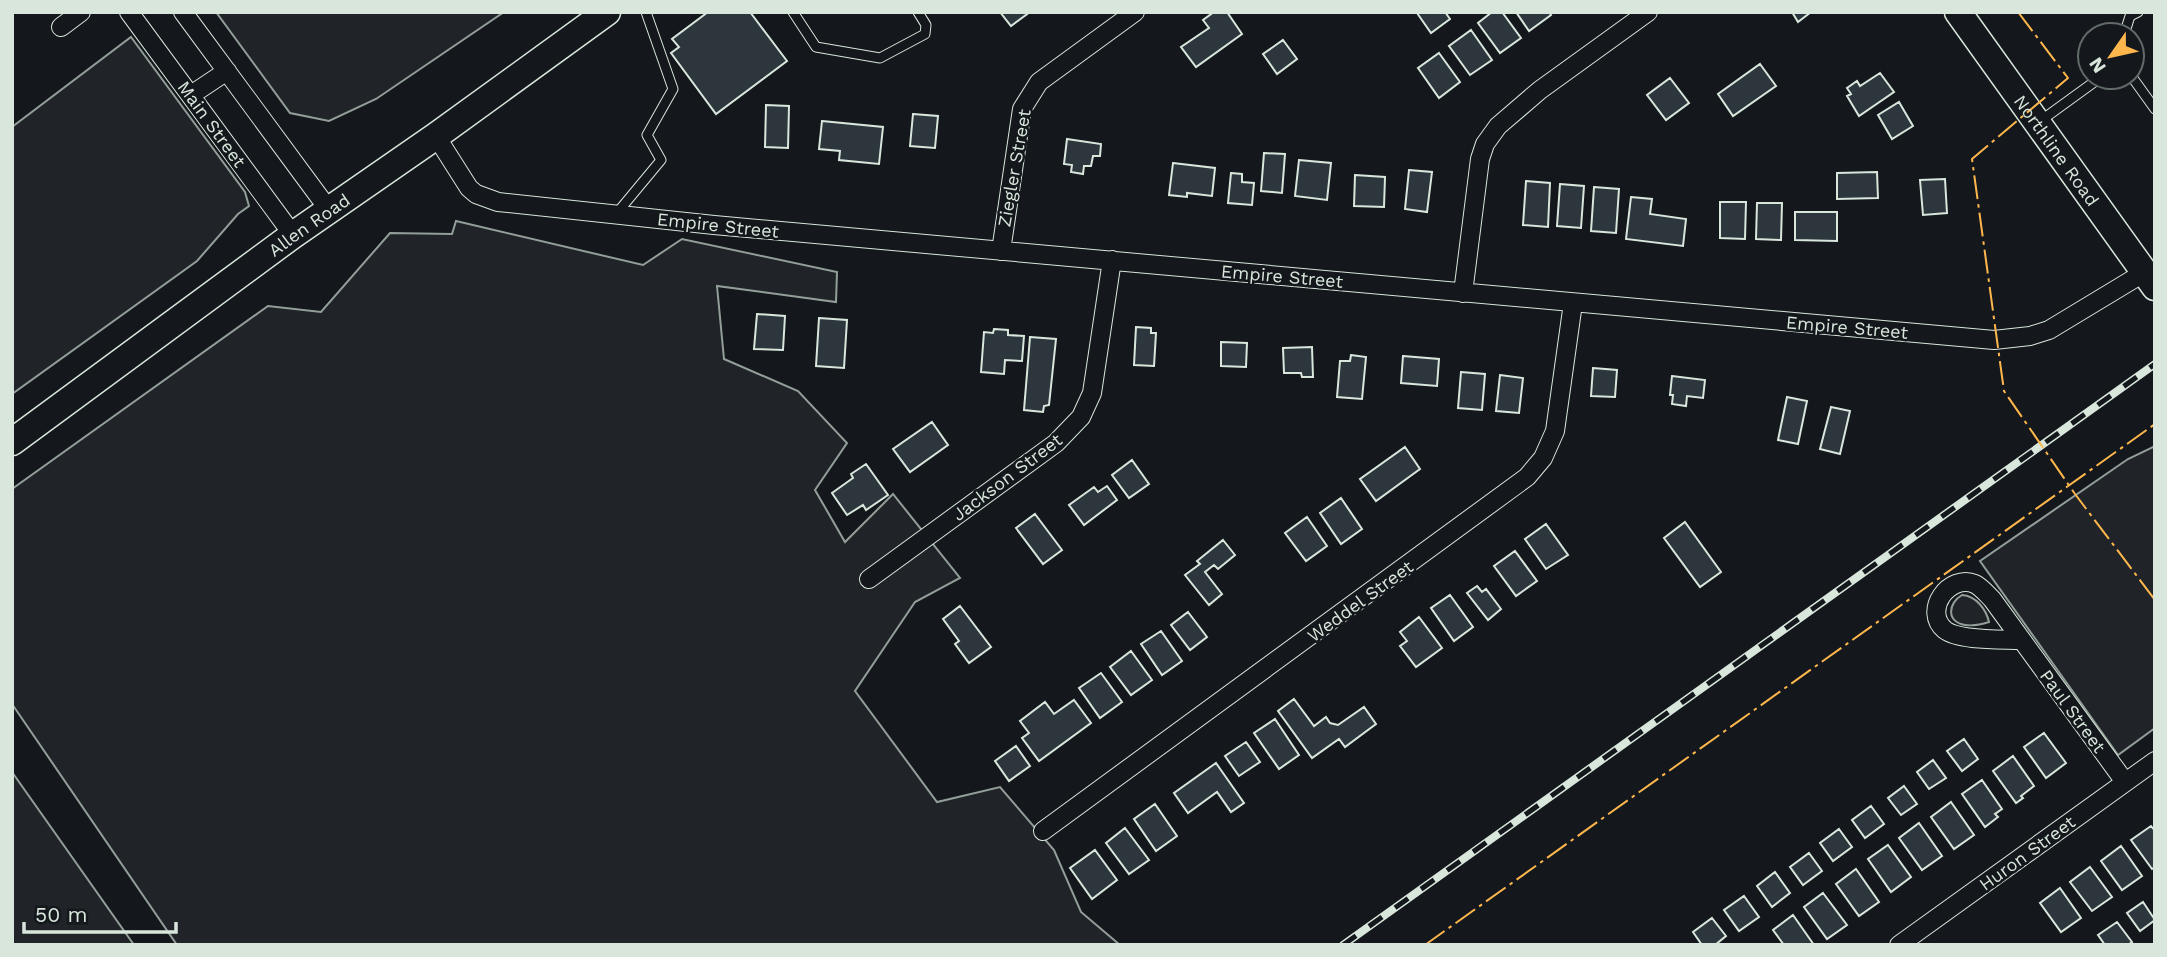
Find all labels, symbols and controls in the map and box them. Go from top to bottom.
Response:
north arrow [2076,21,2146,91]
text: N [2084,53,2111,77]
street label: Main Street [174,77,251,172]
street label: Northline Road [2010,91,2104,210]
street label: Ziegler Street [993,107,1035,229]
street label: Allen Road [264,189,353,260]
street label: Empire Street [656,208,780,242]
street label: Empire Street [1220,260,1344,292]
street label: Empire Street [1785,311,1909,343]
street label: Jackson Street [948,429,1066,525]
street label: Weddel Street [1303,555,1417,646]
street label: Paul Street [2036,665,2110,757]
street label: Huron Street [1975,811,2079,895]
scale bar [24,890,177,934]
text: 50 m [35,902,87,927]

